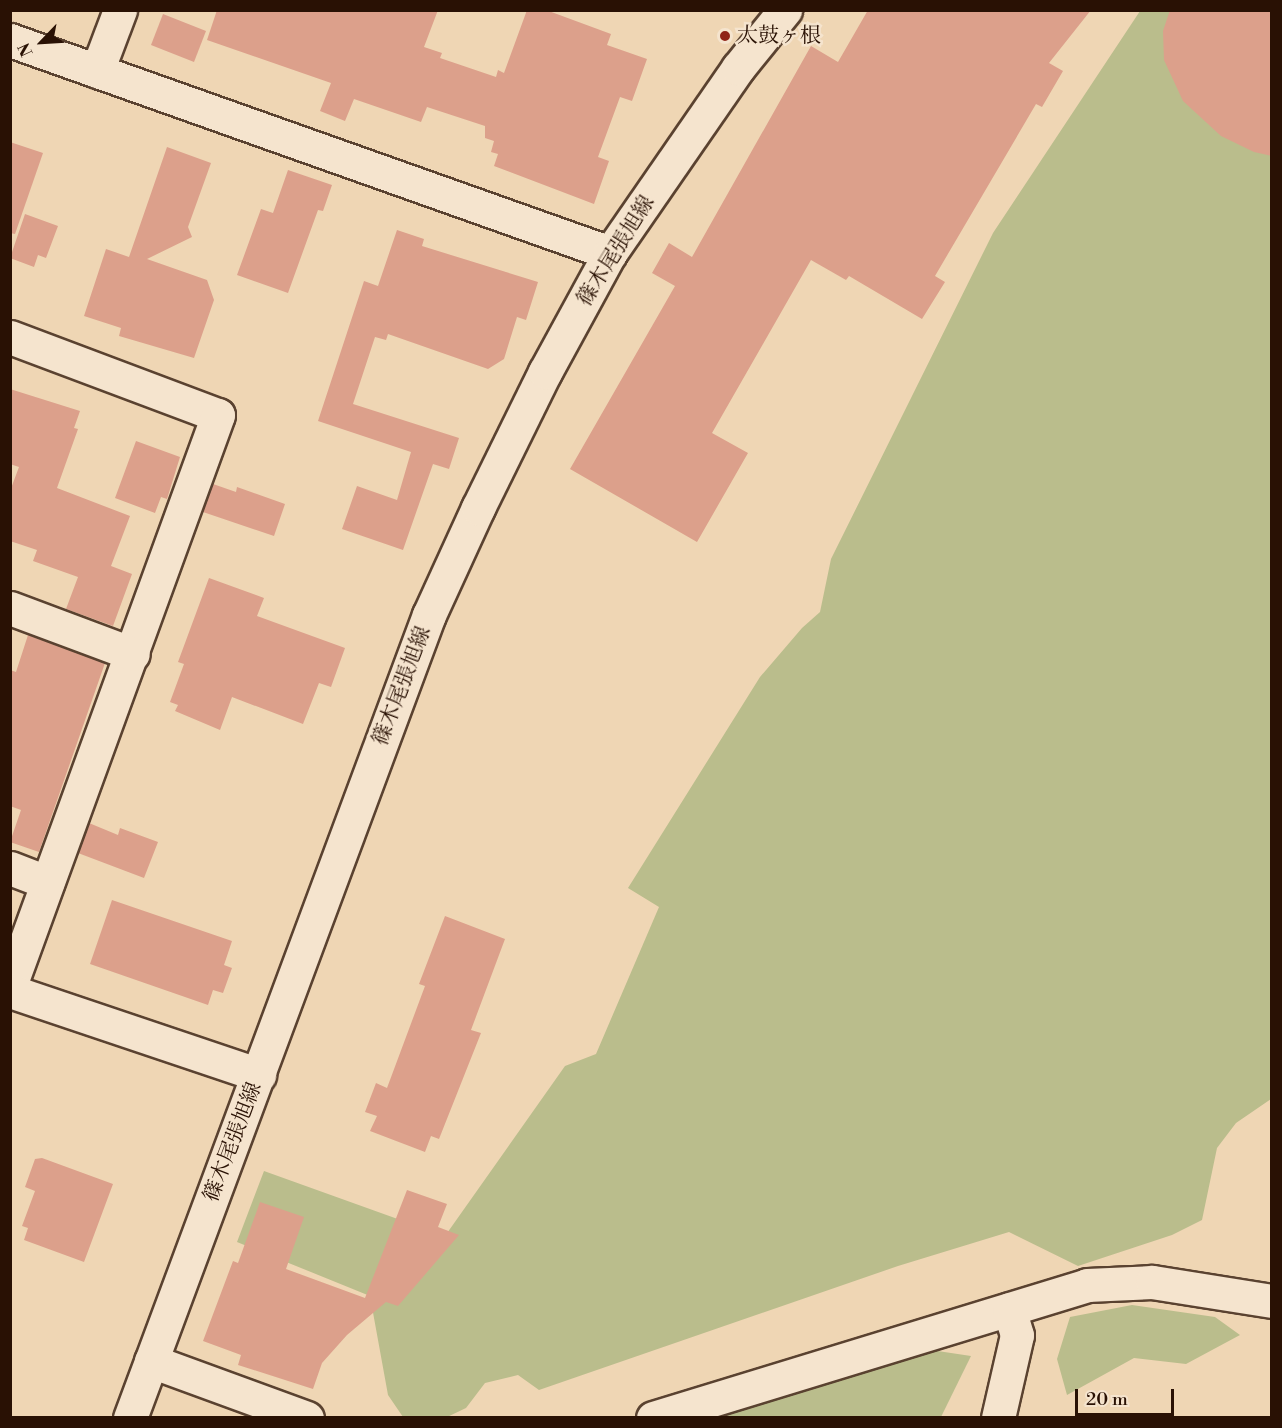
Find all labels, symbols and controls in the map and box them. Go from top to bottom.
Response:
north arrow [12,12,72,72]
place label: 太鼓ヶ根 [737,23,821,49]
marker: 太鼓ヶ根 [718,29,732,43]
text: N [14,40,37,60]
street label: 篠木尾張旭線 [572,191,660,311]
street label: 篠木尾張旭線 [368,623,436,749]
street label: 篠木尾張旭線 [199,1079,267,1205]
scale bar [1078,1377,1177,1415]
text: 20 m [1086,1388,1128,1411]

